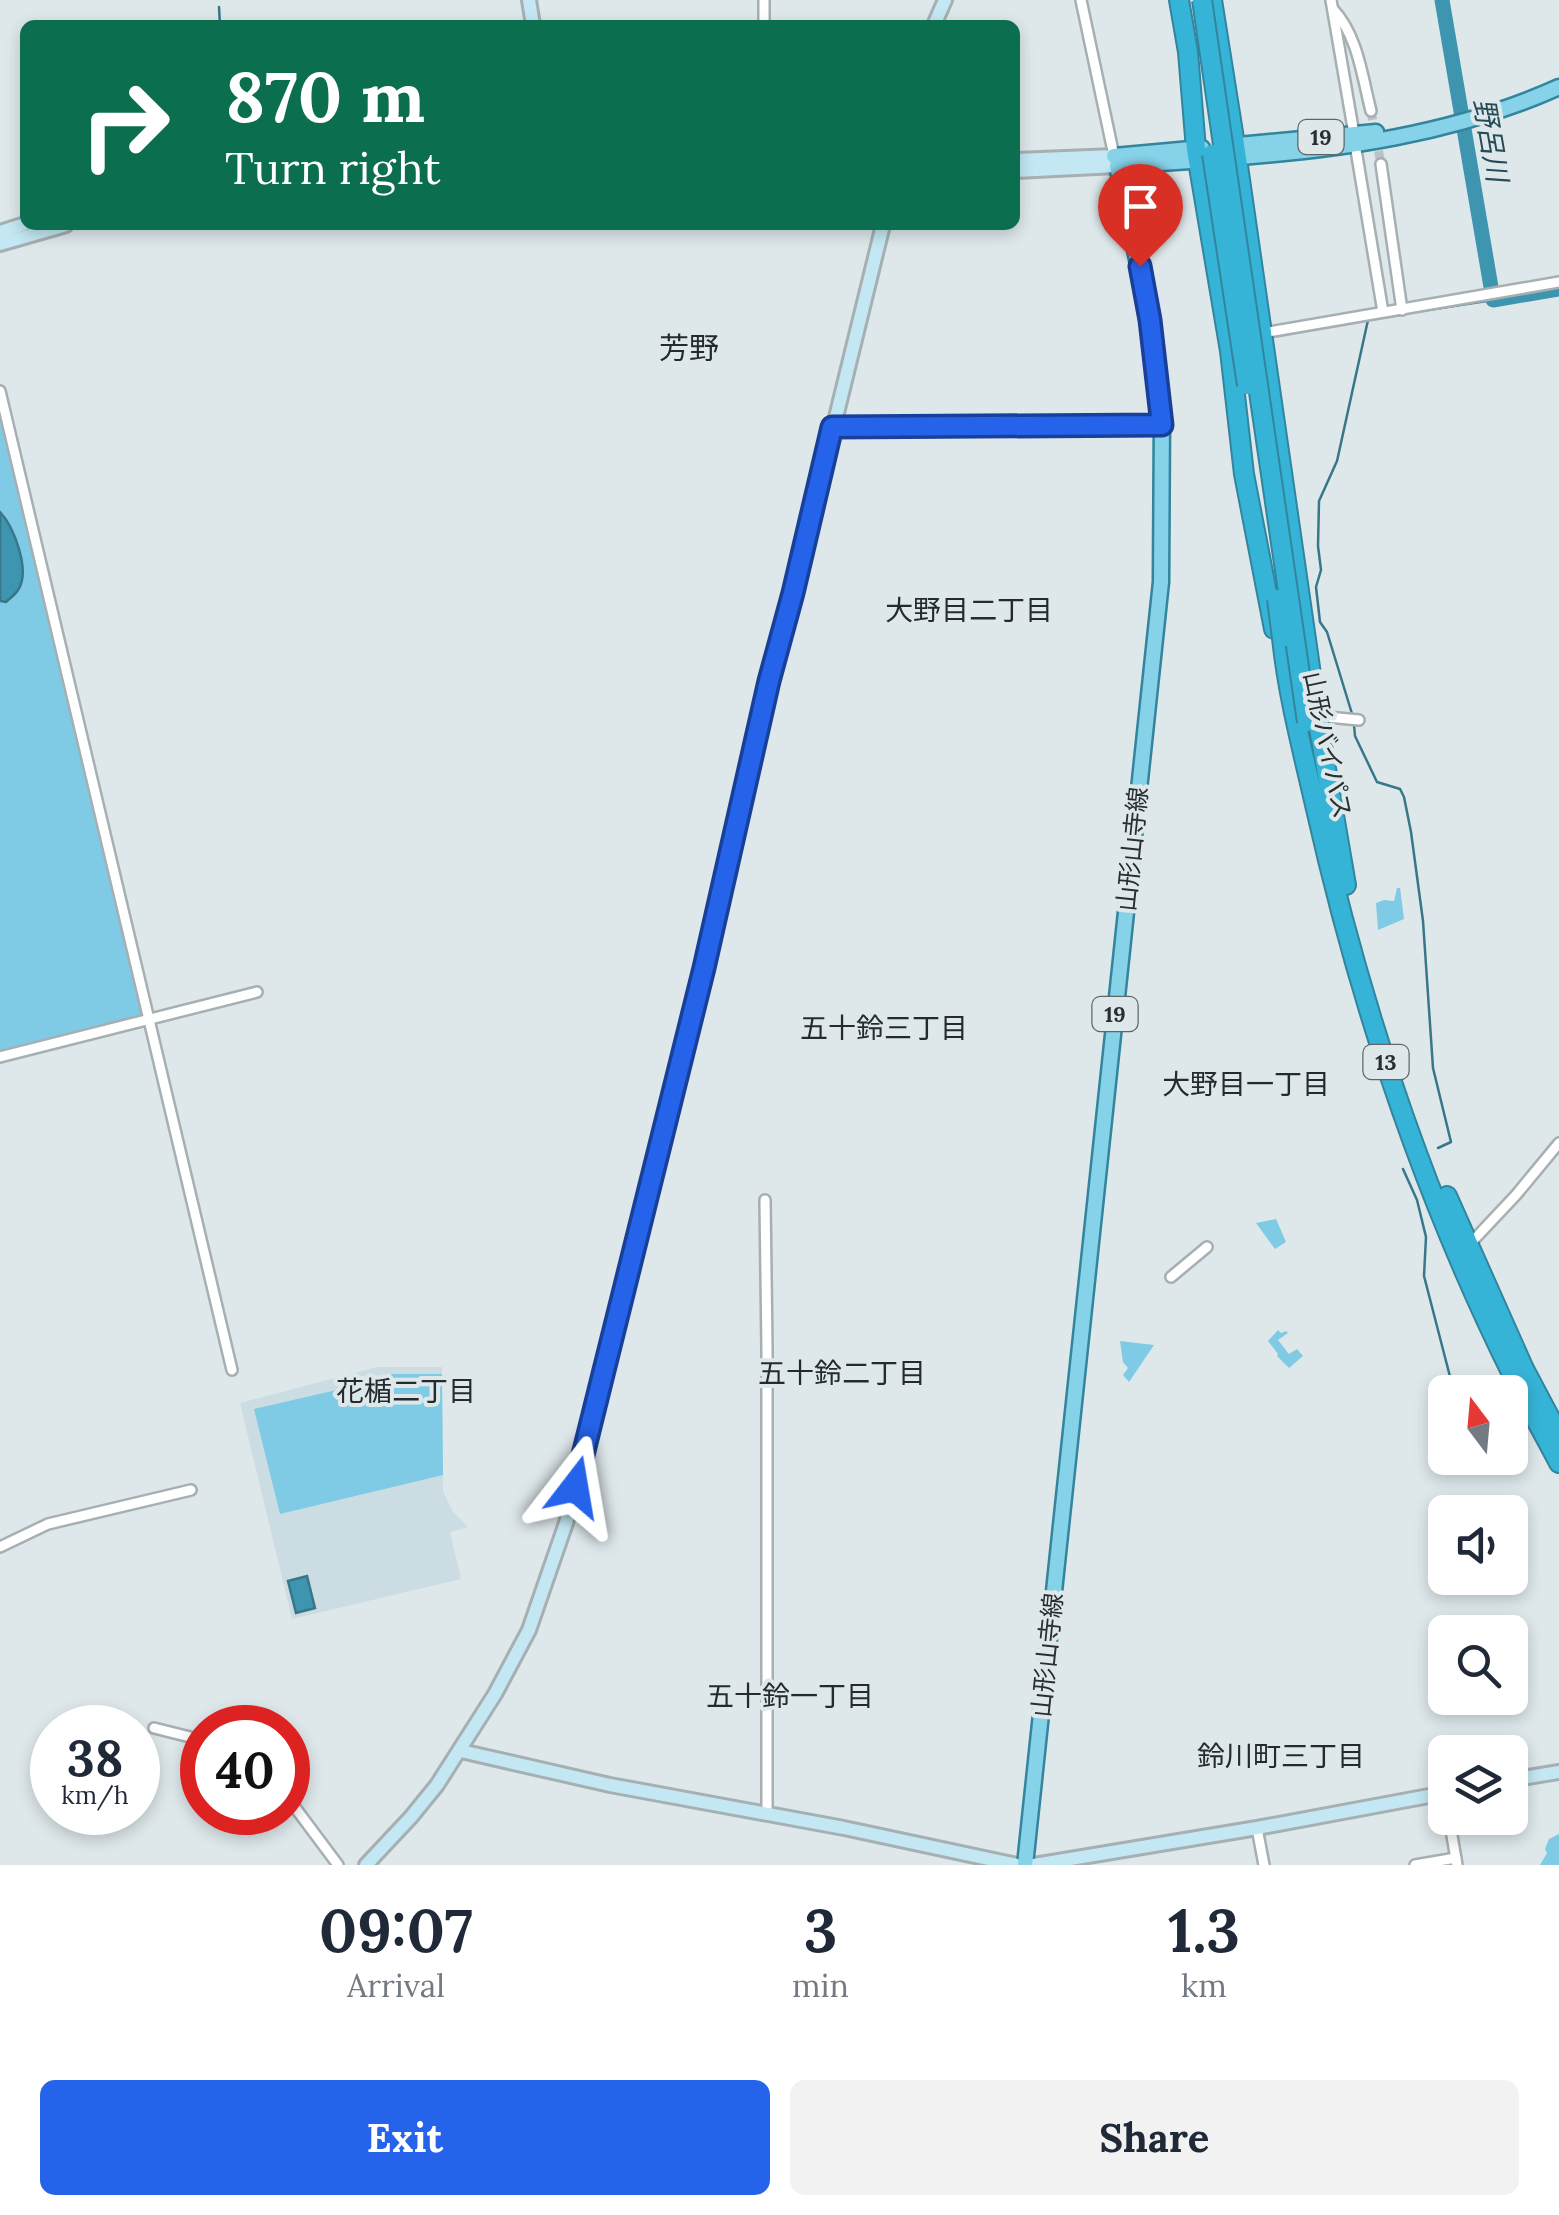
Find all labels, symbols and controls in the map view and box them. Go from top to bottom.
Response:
text: 870 m [225,52,425,141]
icon: right [60,60,190,190]
water label: 野呂川 [1466,96,1517,187]
road number: 19 [1298,120,1344,154]
text: Turn right [225,139,441,196]
pin [1098,164,1183,267]
icon: arrive [1113,179,1168,234]
district label: 芳野 [659,329,719,367]
district label: 大野目二丁目 [885,592,1053,628]
street label: 山形バイパス [1297,669,1359,821]
street label: 山形山寺線 [1110,785,1154,913]
road number: 19 [1092,997,1138,1031]
district label: 五十鈴三丁目 [800,1010,968,1046]
road number: 13 [1364,1045,1408,1079]
district label: 大野目一丁目 [1162,1066,1330,1102]
district label: 五十鈴二丁目 [758,1355,926,1391]
district label: 花楯二丁目 [336,1373,476,1409]
north arrow [1428,1375,1528,1475]
map controls [1428,1375,1528,1835]
position arrow [523,1435,627,1539]
button: sound [1428,1495,1528,1595]
street label: 山形山寺線 [1025,1591,1069,1719]
button: search [1428,1615,1528,1715]
district label: 五十鈴一丁目 [706,1678,874,1714]
speed limit sign: 40 [180,1705,310,1835]
text: 38 [67,1726,123,1790]
button: layers [1428,1735,1528,1835]
district label: 鈴川町三丁目 [1197,1738,1365,1774]
text: km/h [61,1779,129,1811]
text: 09:07 [319,1892,473,1968]
text: 3 [804,1892,837,1968]
text: 1.3 [1168,1892,1240,1968]
text: Arrival [347,1965,445,2006]
text: min [792,1965,849,2006]
text: km [1181,1965,1227,2006]
button: Exit [40,2080,770,2195]
button: Share [790,2080,1519,2195]

